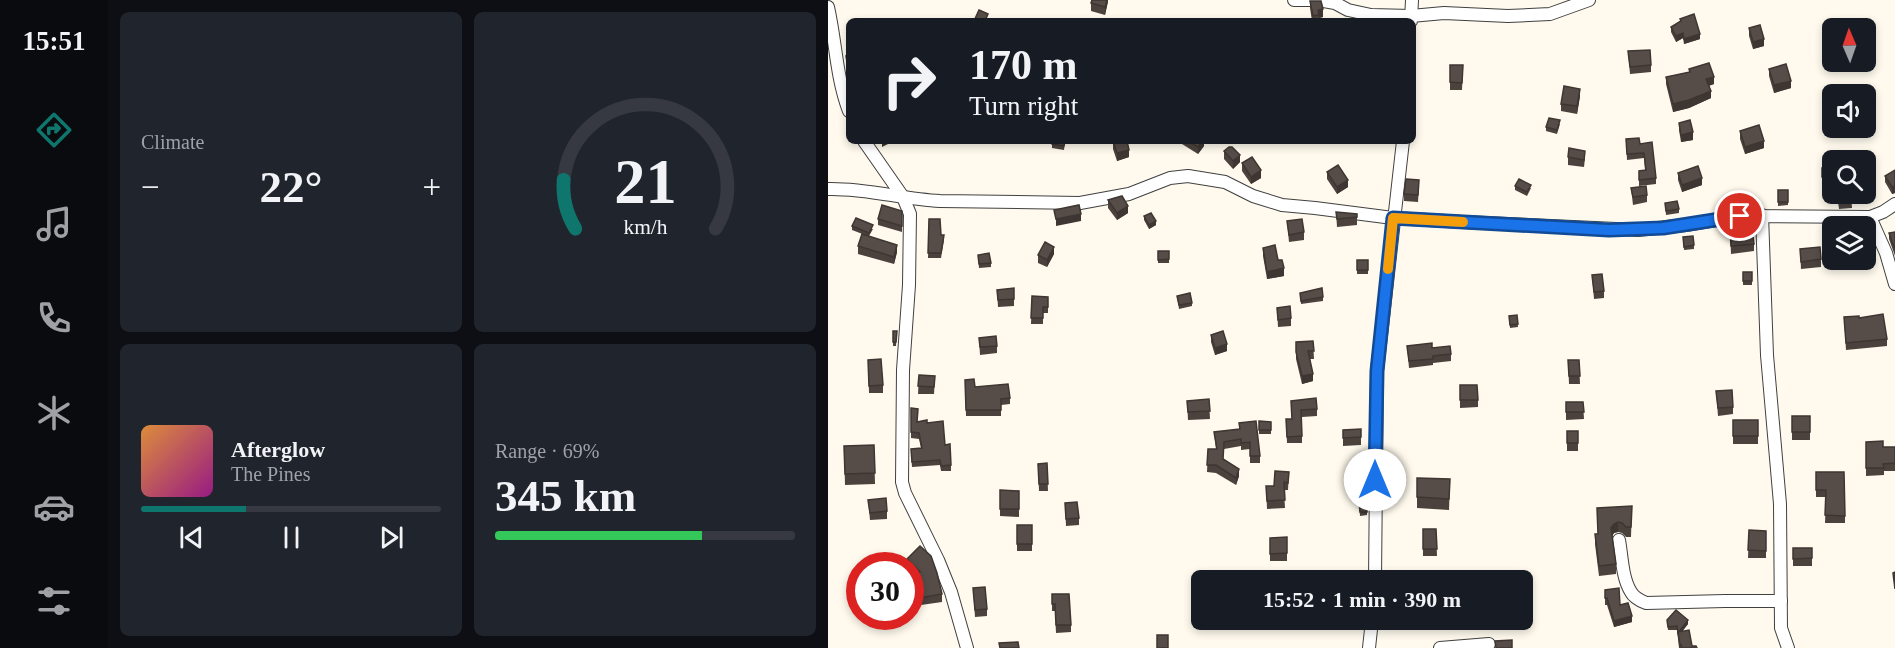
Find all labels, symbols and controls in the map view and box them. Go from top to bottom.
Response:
north arrow [1822,18,1876,72]
map controls [1822,18,1876,270]
text: 15:51 [23,26,86,56]
icon: right [870,42,948,120]
text: 170 m [969,42,1078,88]
button: sound [1822,84,1876,138]
text: Turn right [969,91,1078,121]
icon: directions [33,109,75,151]
text: Climate [141,131,204,153]
text: 21 [614,147,676,216]
button: search [1822,150,1876,204]
text: 22° [260,162,323,212]
text: − [141,169,160,205]
text: + [422,169,441,205]
pin [1714,190,1765,241]
icon: arrive [1723,199,1756,232]
icon: music [33,203,75,245]
text: km/h [623,215,667,239]
button: layers [1822,216,1876,270]
icon: phone [33,297,75,339]
icon: climate [33,392,75,434]
text: Afterglow [231,437,325,462]
text: Range · 69% [495,440,599,462]
position arrow [1343,448,1407,512]
text: The Pines [231,463,310,485]
text: 345 km [495,471,636,521]
icon: car [33,486,75,528]
icon: previous [175,521,208,554]
icon: pause [275,521,308,554]
icon: next [375,521,408,554]
speed limit sign: 30 [846,552,924,630]
icon: filters [33,580,75,622]
text: 15:52 · 1 min · 390 m [1263,587,1461,612]

